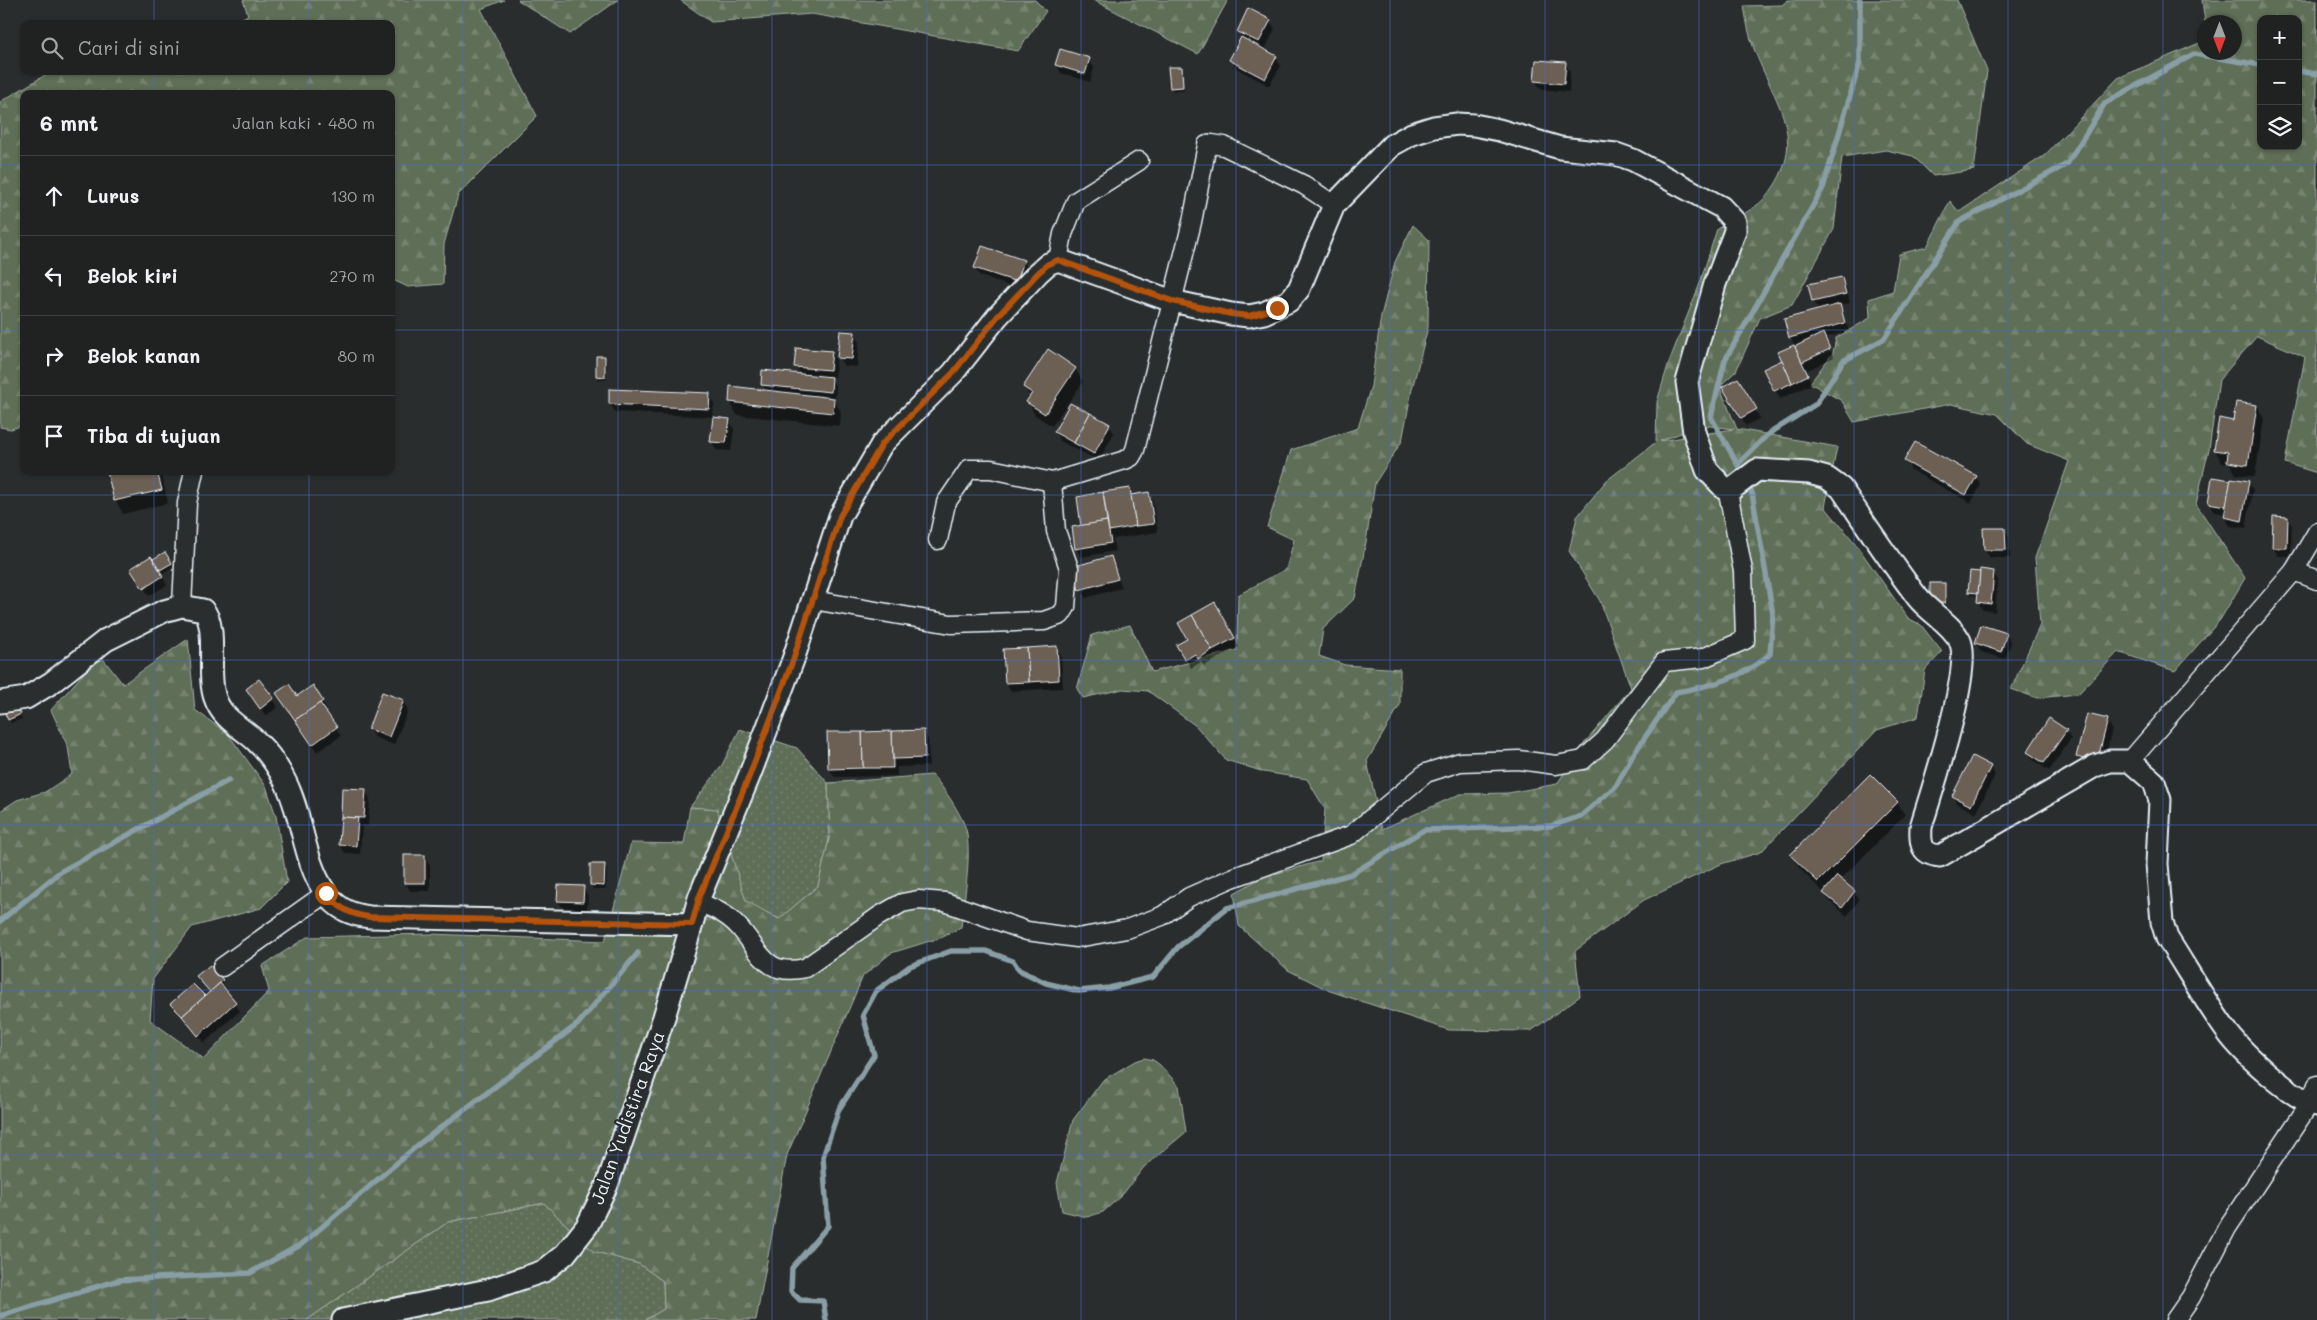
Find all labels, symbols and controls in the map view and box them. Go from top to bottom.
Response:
north arrow [2197,15,2242,60]
map controls [2257,15,2302,150]
button: + [2257,15,2302,60]
search box [20,20,395,75]
icon: search [38,34,66,62]
text: Cari di sini [78,35,180,60]
button: − [2257,60,2302,105]
button: layers [2257,105,2302,150]
text: 6 mnt [40,109,98,136]
text: Jalan kaki · 480 m [232,112,375,133]
icon: ahead [40,182,68,210]
text: Lurus [87,183,139,208]
text: 130 m [331,185,375,206]
icon: left [40,262,68,290]
text: Belok kiri [87,263,178,288]
text: 270 m [329,265,375,286]
route end [1266,297,1289,320]
icon: right [40,342,68,370]
text: Belok kanan [87,343,200,368]
text: 80 m [338,345,375,366]
icon: arrive [40,422,68,450]
text: Tiba di tujuan [87,423,220,448]
route start [315,882,338,905]
street label: Jalan Yudistira Raya [585,1028,670,1208]

